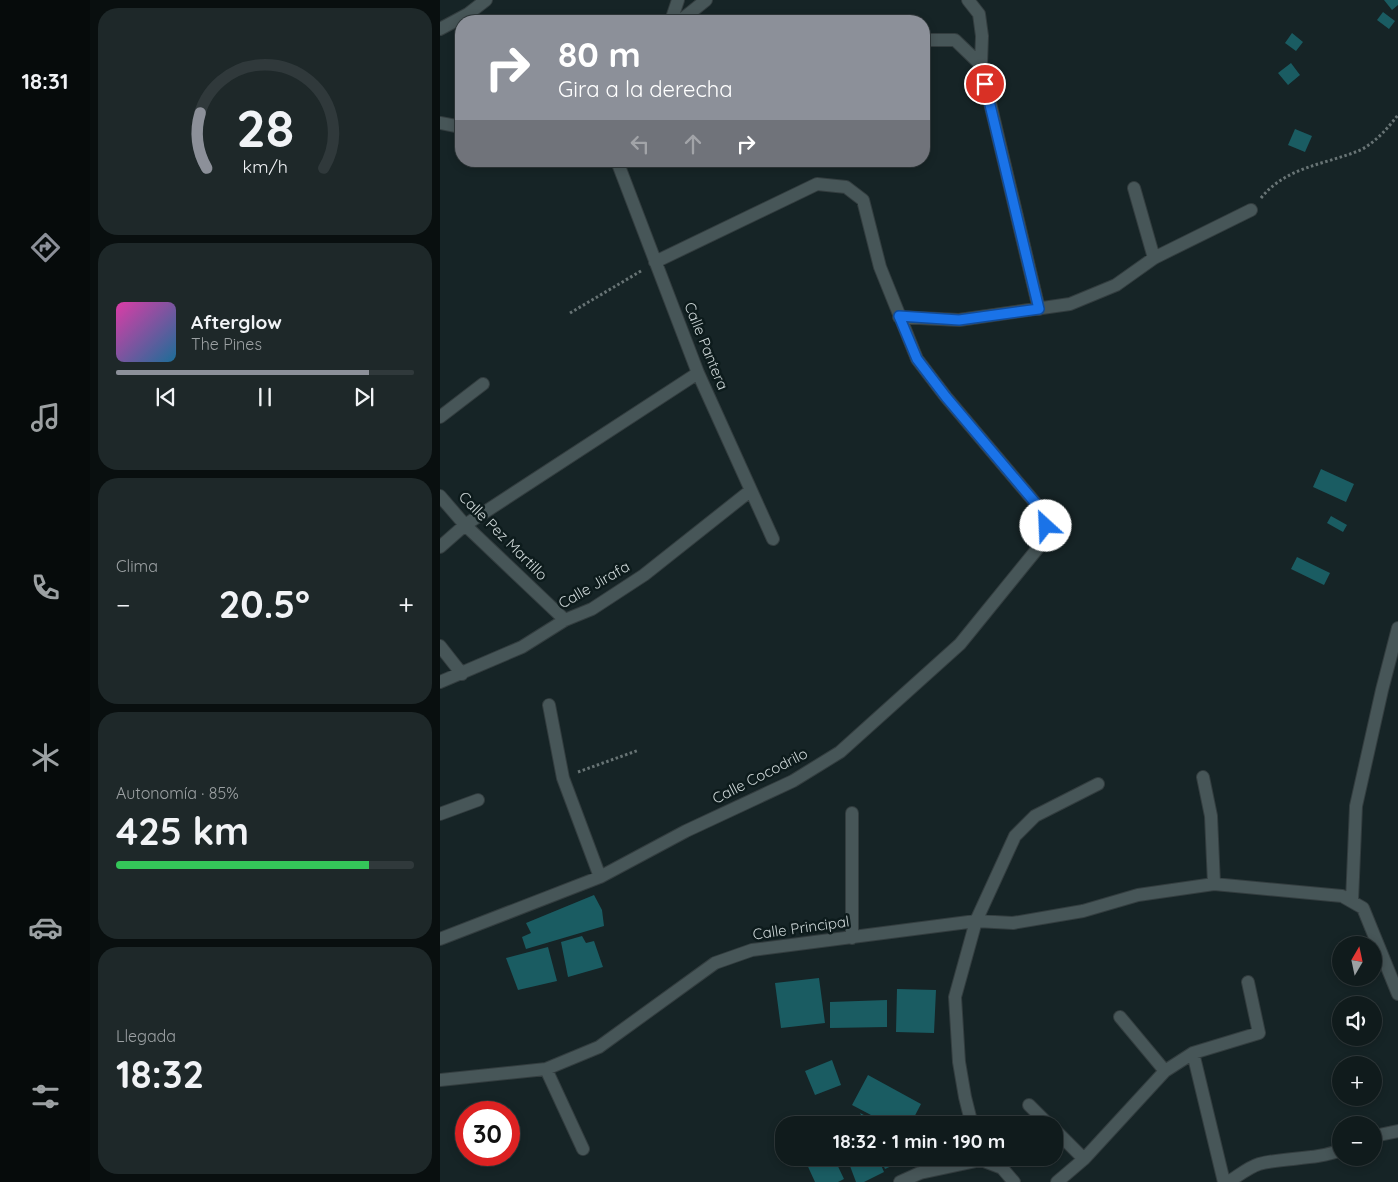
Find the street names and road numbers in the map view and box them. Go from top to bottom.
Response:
street label: Calle Pantera [680,299,733,392]
street label: Calle Pez Martillo [455,487,552,584]
street label: Calle Jirafa [555,557,633,613]
street label: Calle Cocodrilo [709,743,811,808]
street label: Calle Principal [751,911,850,944]

